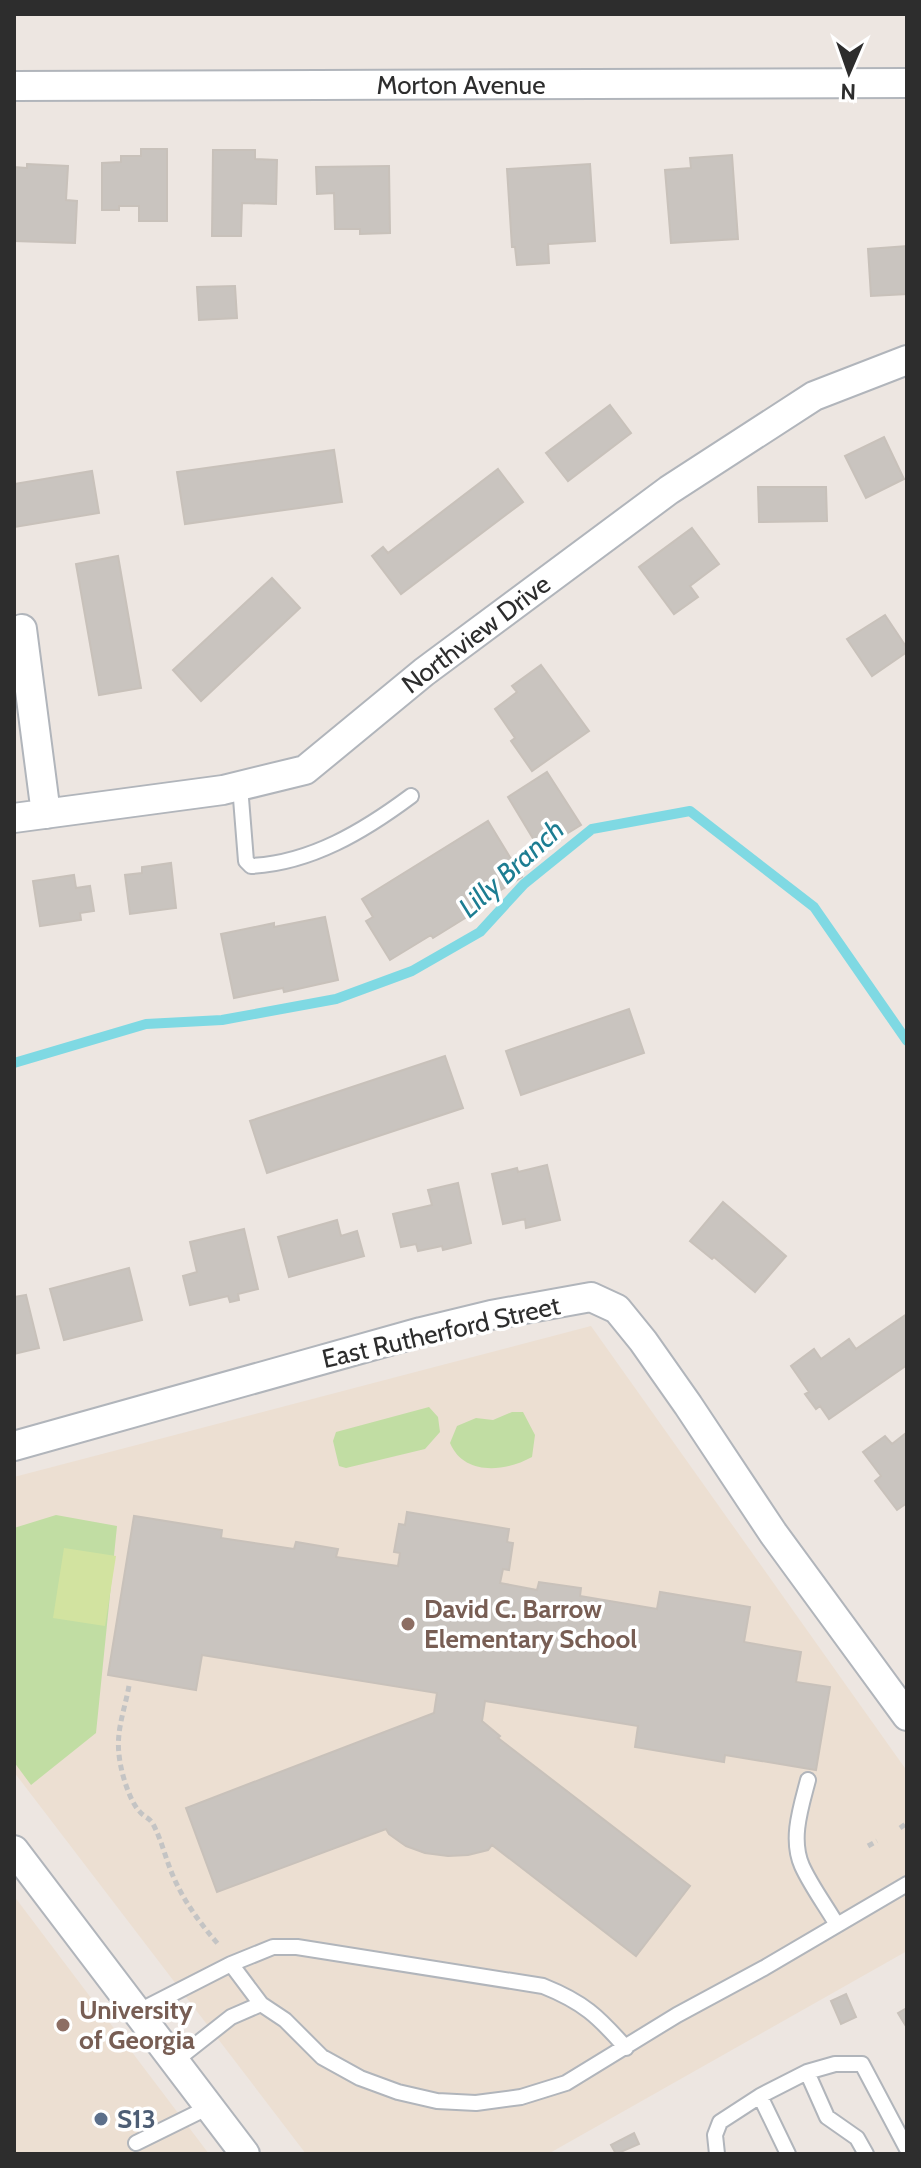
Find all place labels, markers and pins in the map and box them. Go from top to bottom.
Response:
place label: David C. Barrow Elementary School [424,1593,637,1655]
marker: David C. Barrow Elementary School [399,1615,417,1633]
place label: University of Georgia [79,1994,195,2056]
marker: University of Georgia [54,2016,72,2034]
place label: S13 [117,2103,156,2135]
marker: S13 [92,2110,110,2128]

